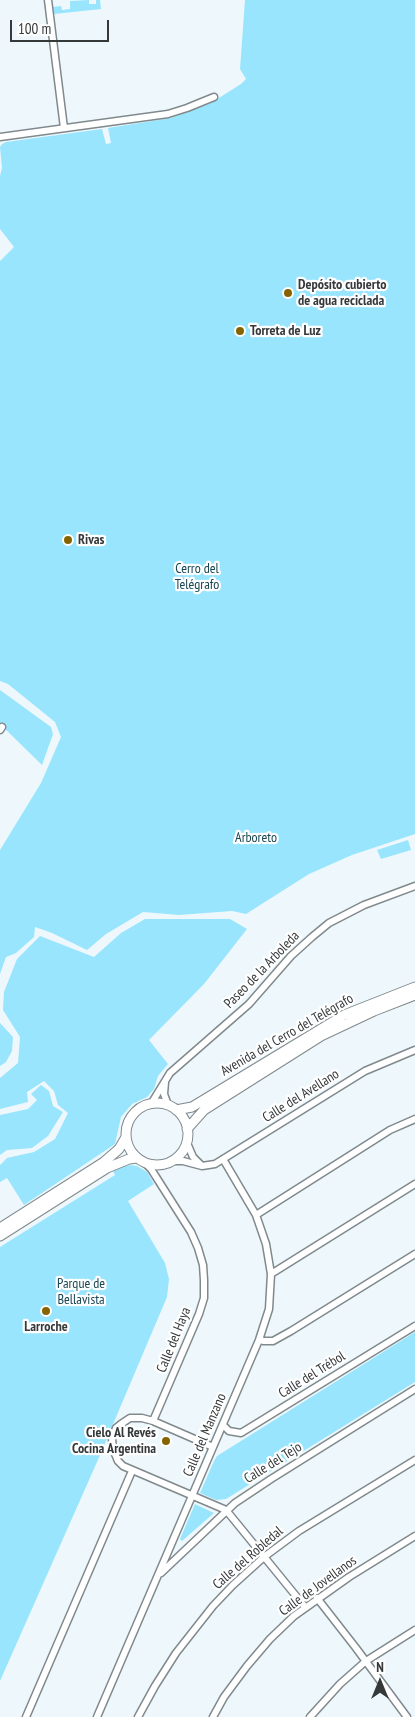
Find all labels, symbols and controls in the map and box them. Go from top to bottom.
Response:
scale bar [12,10,111,42]
text: 100 m [18,19,51,38]
place label: Depósito cubierto de agua reciclada [298,277,386,310]
marker: Depósito cubierto de agua reciclada [282,287,294,299]
place label: Torreta de Luz [250,323,321,339]
marker: Torreta de Luz [234,325,246,337]
place label: Rivas [78,532,104,548]
marker: Rivas [62,534,74,546]
park label: Cerro del Telégrafo [175,561,219,594]
park label: Arboreto [235,830,277,846]
street label: Paseo de la Arboleda [221,928,303,1012]
street label: Avenida del Cerro del Telégrafo [218,990,356,1080]
street label: Calle del Avellano [260,1066,342,1126]
park label: Parque de Bellavista [57,1276,105,1308]
marker: Larroche [40,1305,52,1317]
street label: Calle del Haya [153,1305,195,1375]
place label: Larroche [24,1319,68,1335]
street label: Calle del Trébol [276,1348,348,1402]
street label: Calle del Manzano [180,1391,230,1479]
place label: Cielo Al Revés Cocina Argentina [72,1425,156,1458]
marker: Cielo Al Revés Cocina Argentina [160,1435,172,1447]
street label: Calle del Tejo [241,1439,305,1487]
street label: Calle del Robledal [209,1523,287,1593]
street label: Calle de Jovellanos [276,1552,360,1620]
north arrow [355,1657,405,1707]
text: N [376,1658,384,1676]

